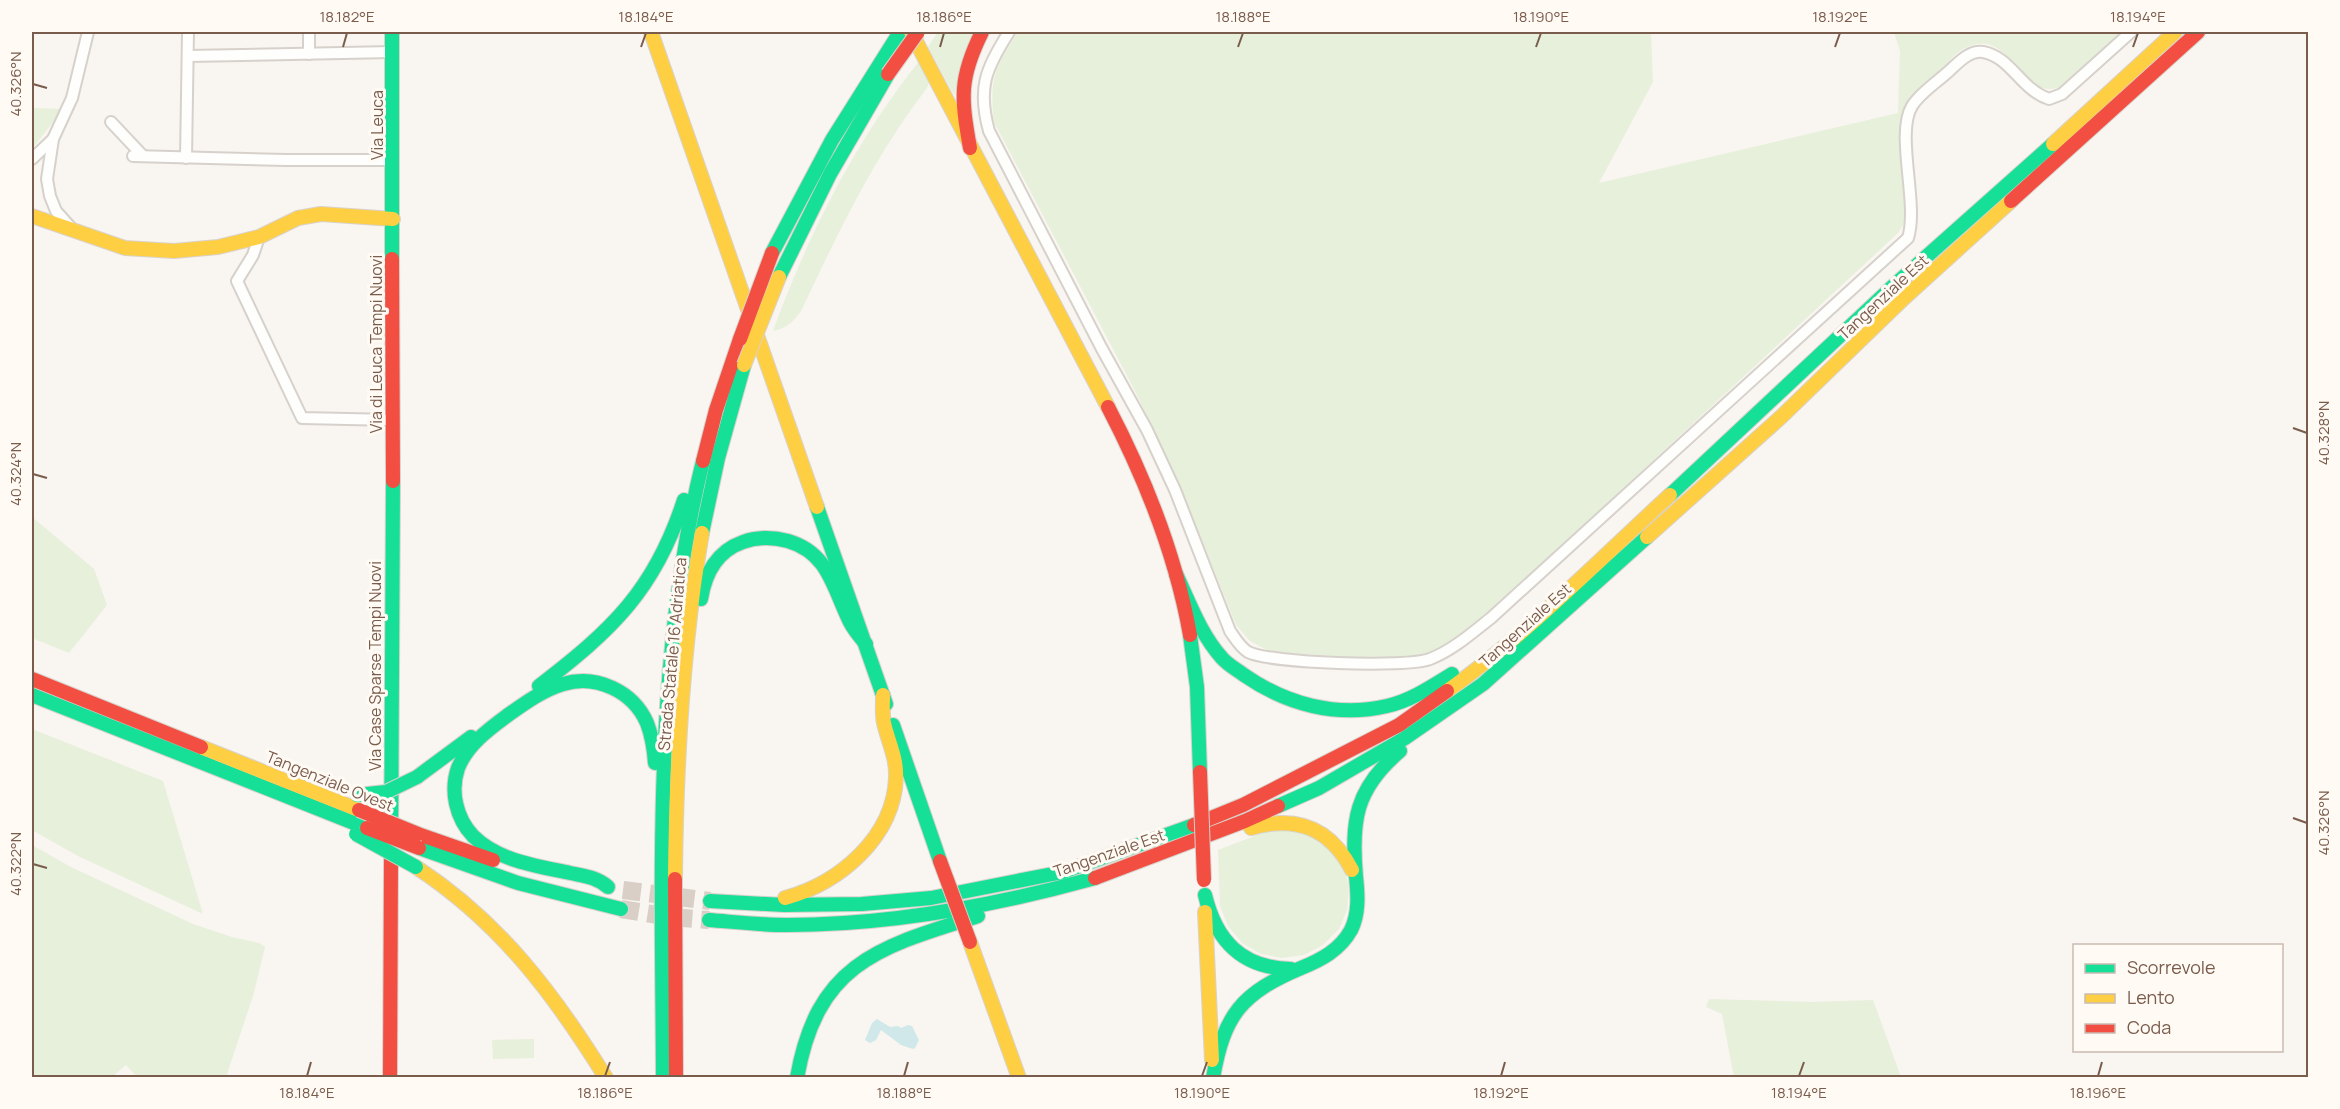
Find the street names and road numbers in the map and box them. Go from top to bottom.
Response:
street label: Via Leuca [366,90,388,160]
street label: Tangenziale Est [1833,249,1933,345]
street label: Via di Leuca Tempi Nuovi [365,255,387,433]
street label: Strada Statale 16 Adriatica [653,556,691,752]
street label: Via Case Sparse Tempi Nuovi [364,561,386,771]
street label: Tangenziale Est [1474,578,1576,672]
street label: Tangenziale Ovest [263,745,397,817]
street label: Tangenziale Est [1050,824,1168,882]

